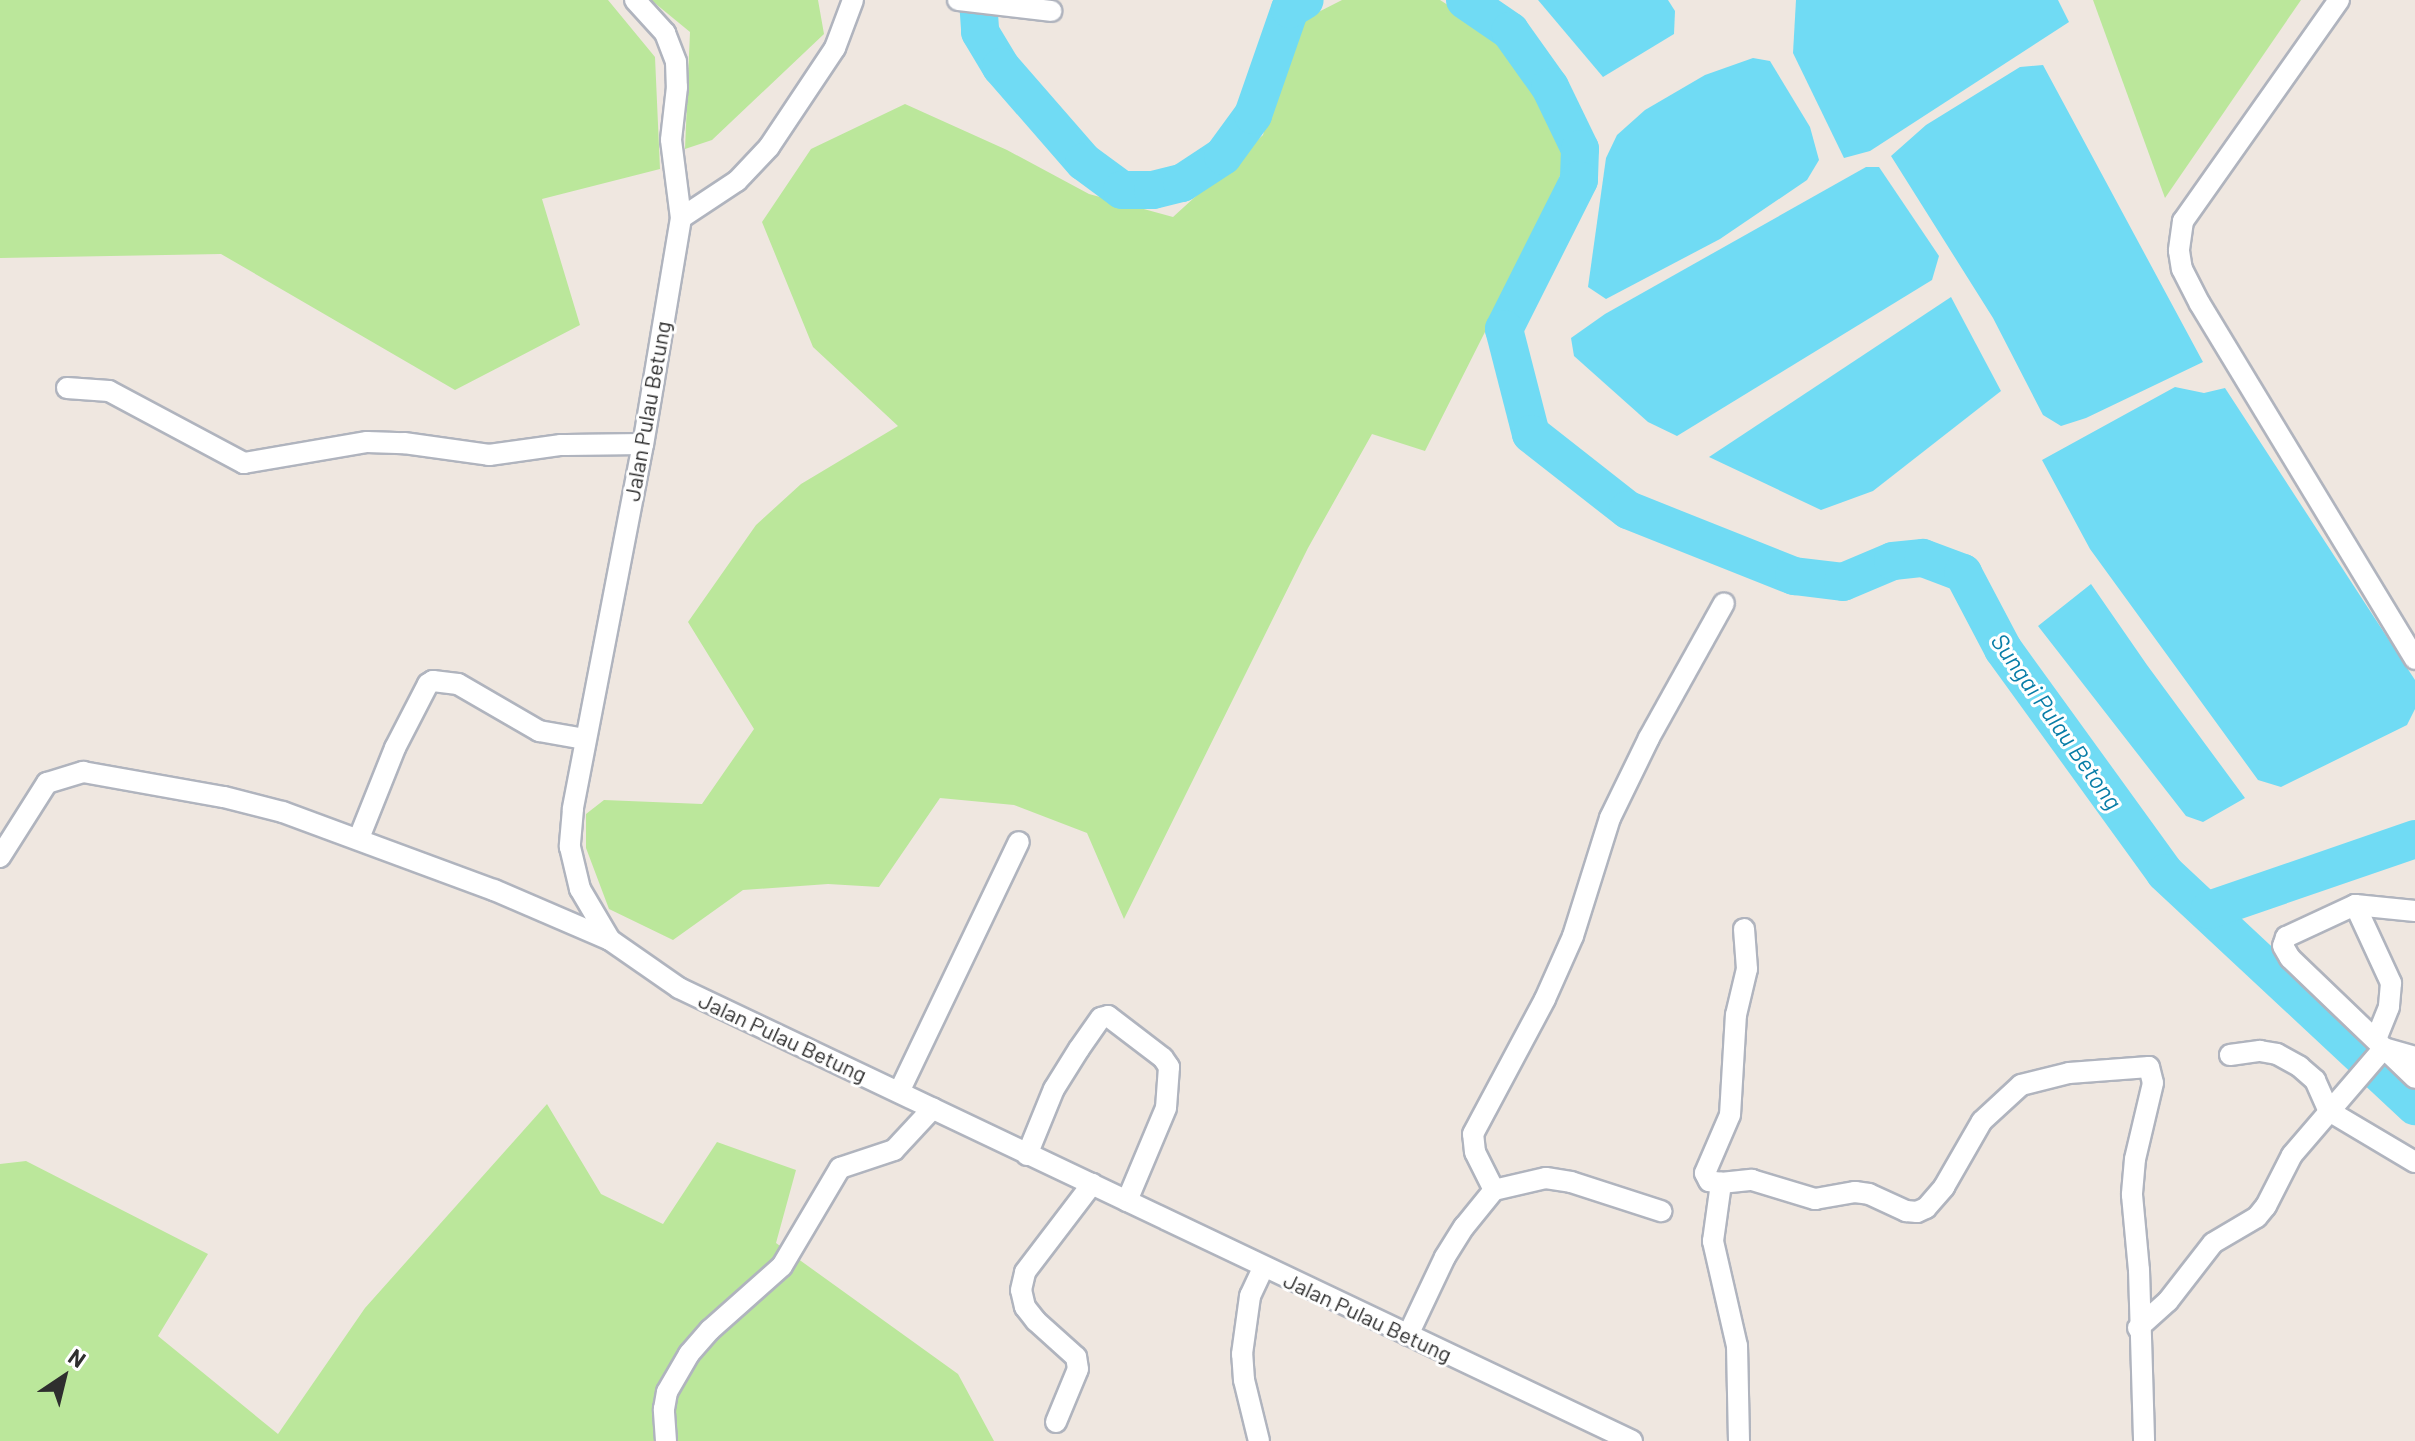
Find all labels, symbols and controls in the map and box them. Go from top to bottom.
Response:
street label: Jalan Pulau Betung [618,319,676,503]
water label: Sungai Pulau Betong [1985,627,2129,815]
street label: Jalan Pulau Betung [695,986,871,1088]
street label: Jalan Pulau Betung [1280,1266,1456,1368]
north arrow [24,1337,104,1417]
text: N [64,1342,91,1372]

